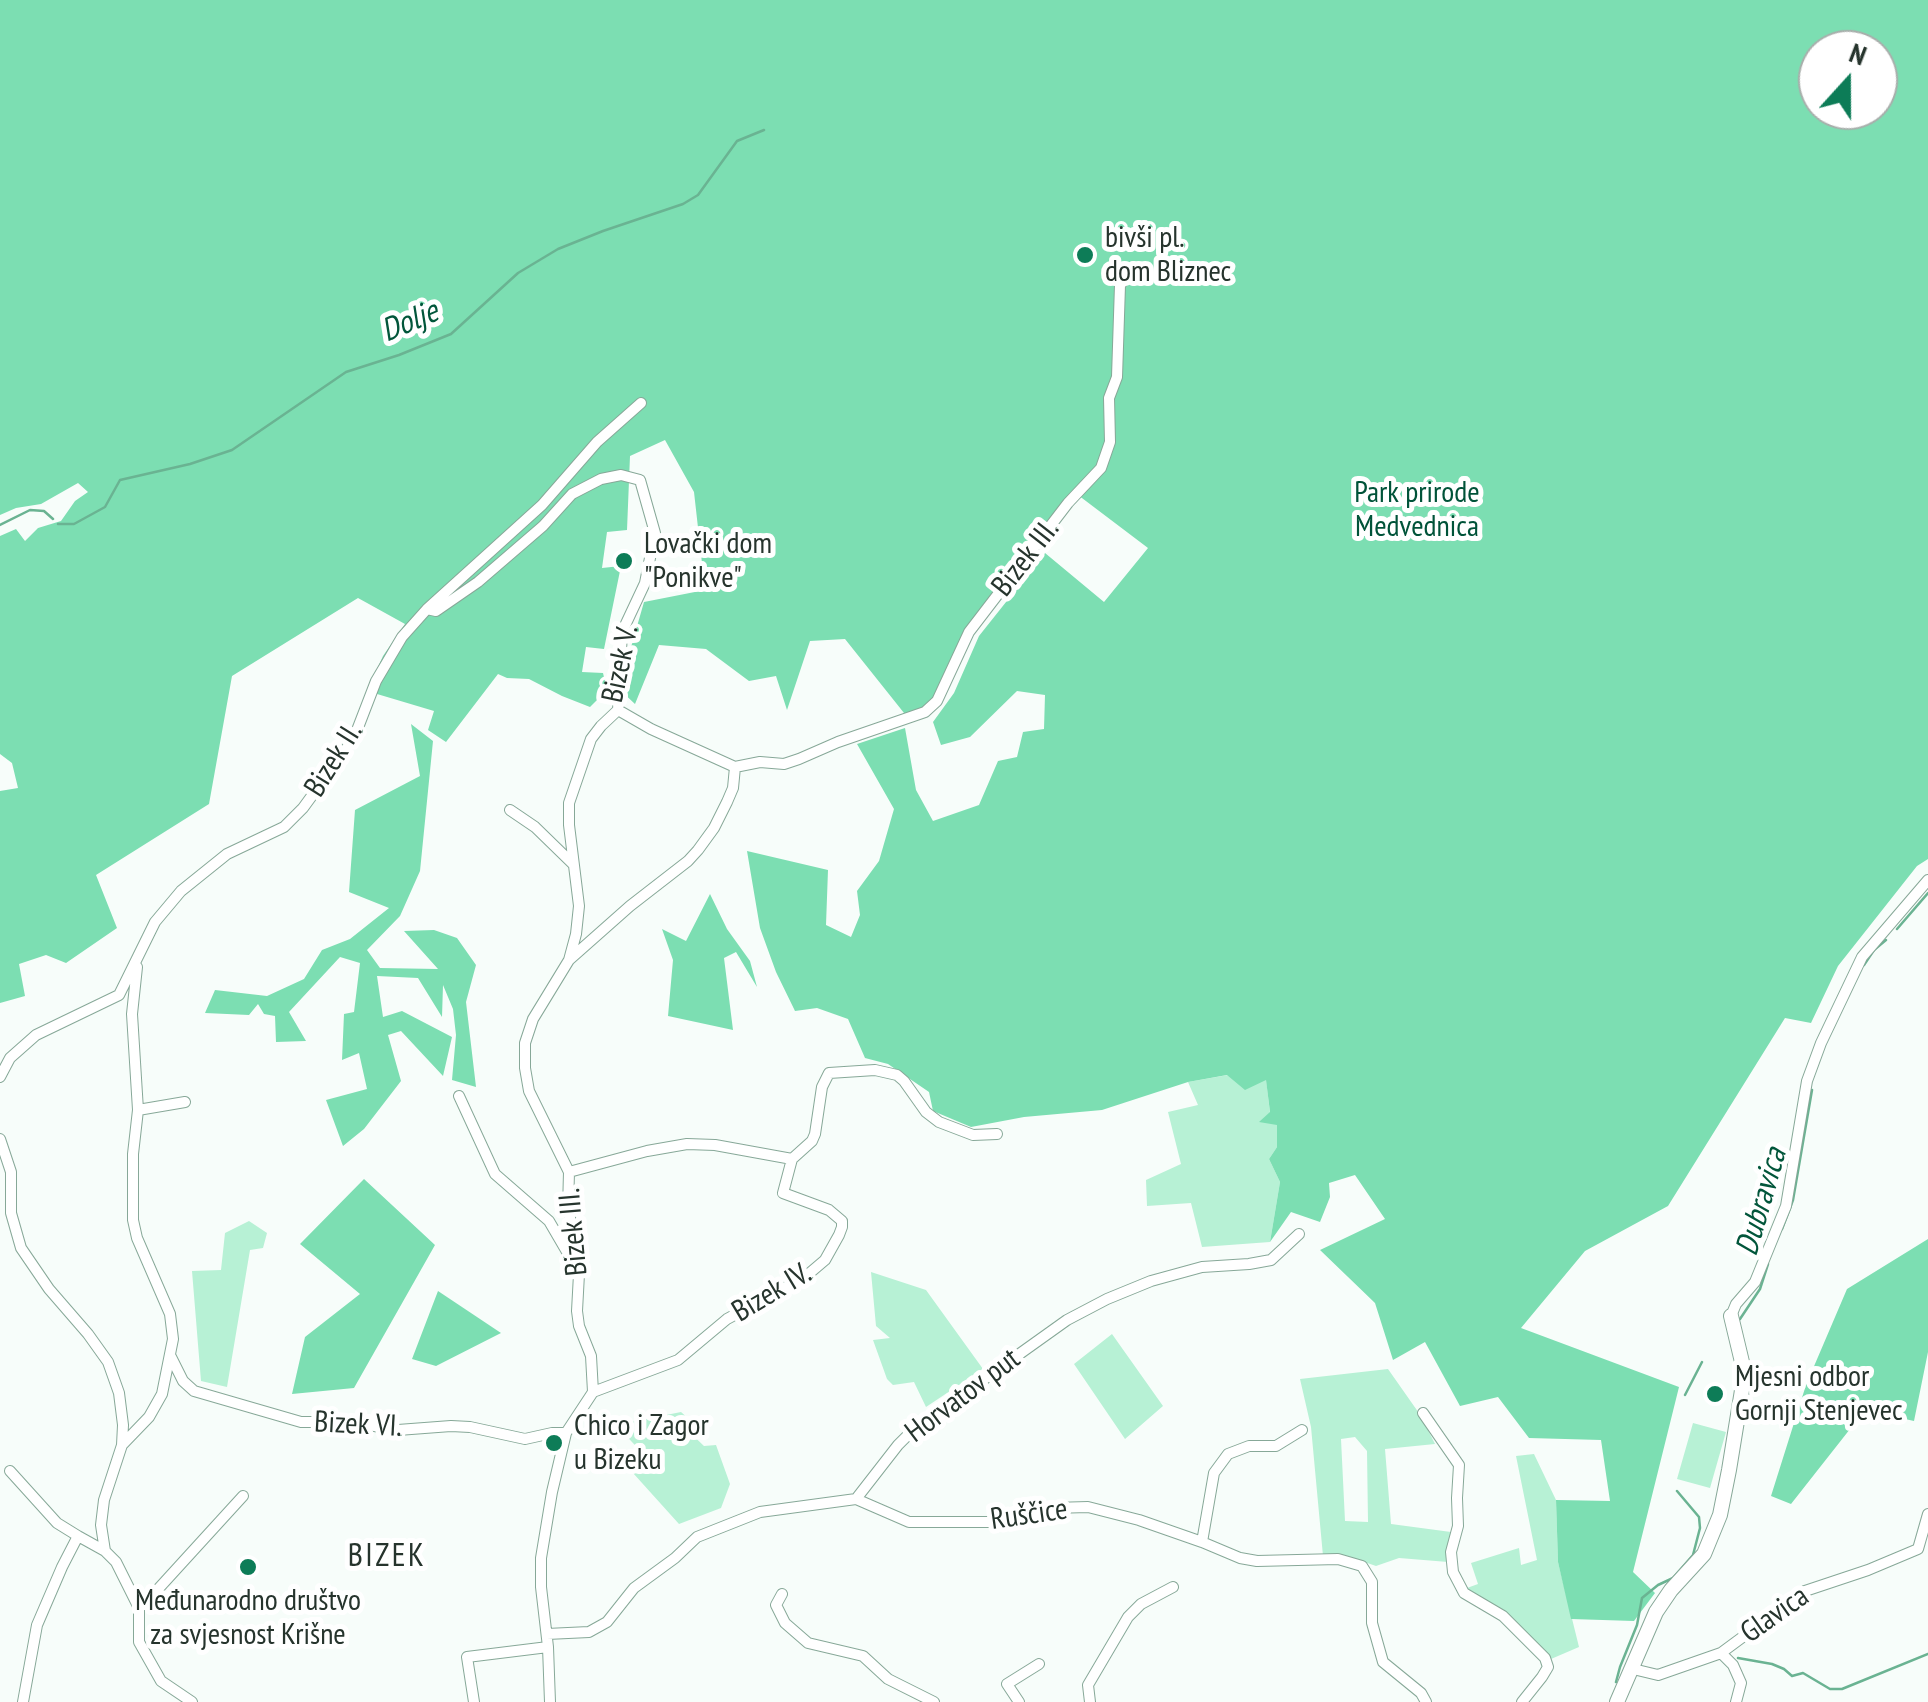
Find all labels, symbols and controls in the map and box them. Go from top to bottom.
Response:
north arrow [1798,30,1898,130]
text: N [1845,33,1872,73]
place label: bivši pl. dom Bliznec [1105,220,1231,290]
marker: bivši pl. dom Bliznec [1074,244,1096,266]
water label: Dolje [376,293,444,351]
park label: Park prirode Medvednica [1354,475,1480,546]
street label: Bizek III. [985,512,1067,604]
place label: Lovački dom "Ponikve" [644,526,772,596]
marker: Lovački dom "Ponikve" [613,550,635,572]
street label: Bizek V. [595,622,647,706]
street label: Bizek II. [297,716,371,804]
water label: Dubravica [1728,1144,1796,1260]
street label: Bizek III. [552,1187,596,1277]
street label: Bizek IV. [726,1256,818,1330]
street label: Horvatov put [899,1341,1027,1451]
place label: Mjesni odbor Gornji Stenjevec [1735,1359,1903,1430]
marker: Mjesni odbor Gornji Stenjevec [1704,1383,1726,1405]
street label: Bizek VI. [313,1405,403,1445]
place label: Chico i Zagor u Bizeku [574,1408,709,1478]
marker: Chico i Zagor u Bizeku [543,1432,565,1454]
street label: Ruščice [988,1492,1070,1538]
district label: BIZEK [348,1538,426,1576]
marker: Međunarodno društvo za svjesnost Krišne [237,1556,259,1578]
street label: Glavica [1734,1579,1816,1651]
place label: Međunarodno društvo za svjesnost Krišne [135,1583,361,1654]

